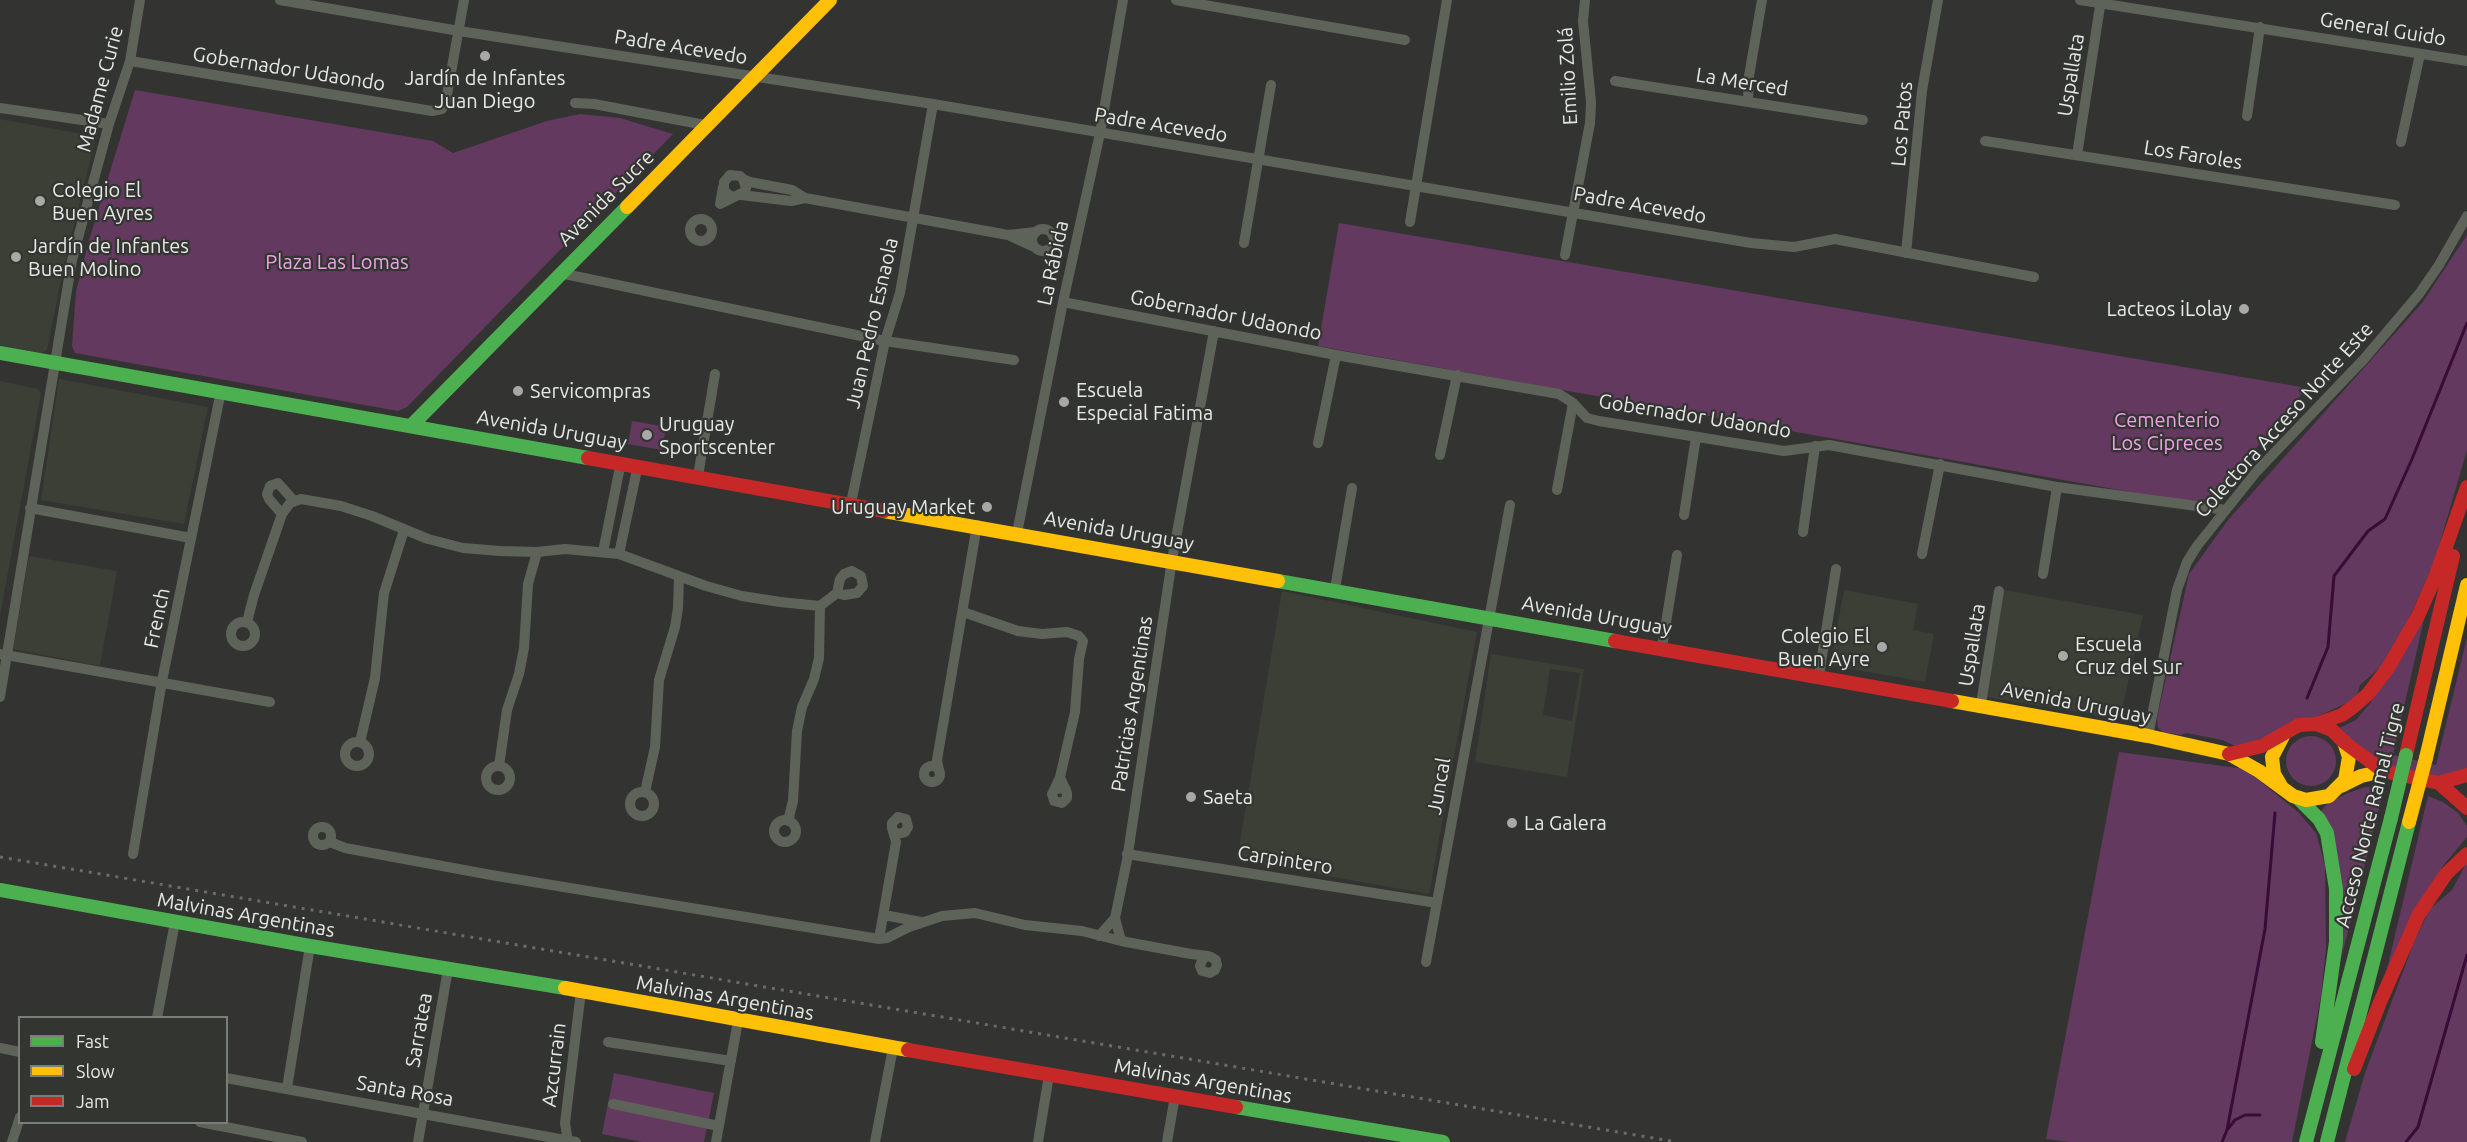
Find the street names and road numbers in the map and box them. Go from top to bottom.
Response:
street label: General Guido [2318,7,2448,51]
street label: Madame Curie [72,23,128,155]
street label: Padre Acevedo [613,25,749,69]
street label: Emilio Zolá [1553,26,1583,126]
street label: Uspallata [2053,32,2089,118]
street label: Gobernador Udaondo [191,42,387,96]
street label: La Merced [1694,63,1790,101]
street label: Los Patos [1886,80,1918,168]
street label: Padre Acevedo [1093,103,1229,147]
street label: Los Faroles [2142,135,2244,175]
street label: Avenida Sucre [553,145,659,251]
street label: Padre Acevedo [1572,182,1708,228]
street label: La Rábida [1032,218,1074,308]
street label: Juan Pedro Esnaola [841,235,903,411]
street label: Gobernador Udaondo [1128,285,1324,345]
street label: Colectora Acceso Norte Este [2190,317,2378,523]
street label: Gobernador Udaondo [1597,389,1793,443]
street label: Avenida Uruguay [475,405,629,455]
street label: Avenida Uruguay [1042,506,1196,556]
street label: French [139,586,175,650]
street label: Avenida Uruguay [1520,591,1674,641]
street label: Uspallata [1954,602,1990,688]
street label: Patricias Argentinas [1106,614,1158,794]
street label: Avenida Uruguay [1999,677,2153,729]
street label: Acceso Norte Ramal Tigre [2330,700,2410,930]
street label: Juncal [1422,756,1456,816]
street label: Carpintero [1236,841,1334,879]
street label: Malvinas Argentinas [155,888,337,942]
street label: Malvinas Argentinas [634,971,816,1025]
street label: Sarratea [401,991,437,1069]
street label: Azcurrain [537,1021,571,1109]
street label: Malvinas Argentinas [1112,1054,1294,1108]
street label: Santa Rosa [355,1071,455,1111]

